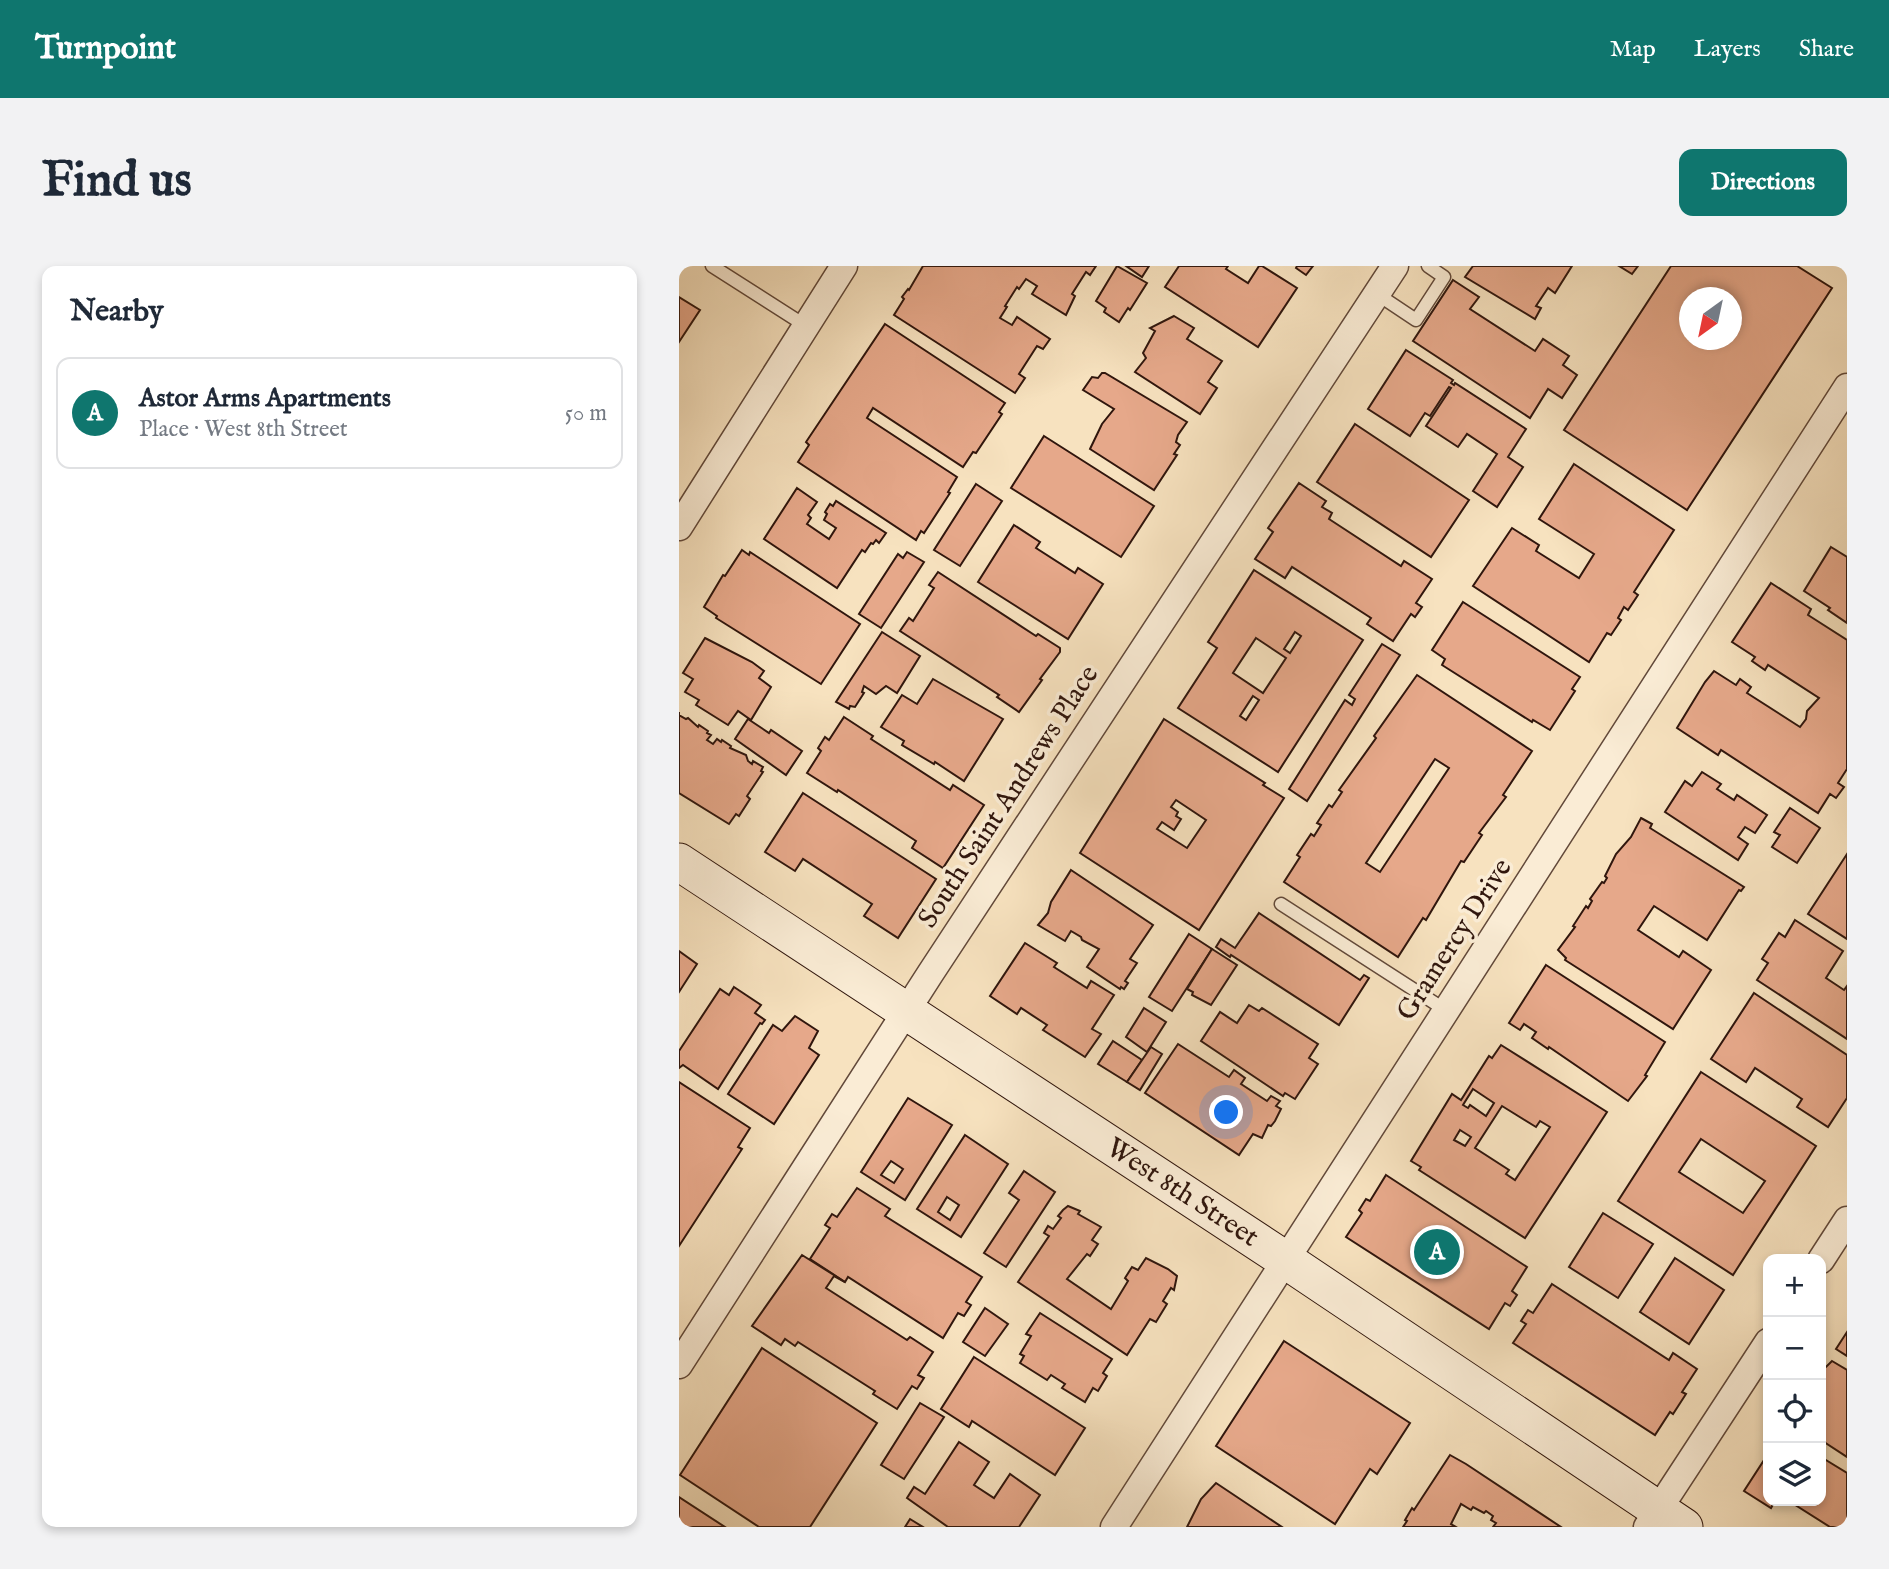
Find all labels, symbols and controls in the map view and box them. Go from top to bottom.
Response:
text: Turnpoint [35,28,176,70]
text: Map [1610,34,1656,65]
text: Layers [1694,34,1761,65]
text: Share [1799,34,1854,65]
button: Directions [1679,149,1847,216]
text: Find us [42,151,192,213]
north arrow [1679,287,1742,350]
text: Nearby [70,293,163,331]
text: Astor Arms Apartments [139,382,391,415]
text: A [87,399,103,428]
text: 50 m [565,399,607,428]
text: Place · West 8th Street [139,415,348,444]
street label: South Saint Andrews Place [911,659,1107,935]
street label: Gramercy Drive [1390,852,1521,1028]
your location [1209,1095,1243,1129]
street label: West 8th Street [1099,1131,1265,1256]
pin: A [1414,1226,1460,1278]
map controls [1763,1254,1826,1506]
button: + [1763,1254,1826,1317]
button: − [1763,1317,1826,1380]
button: locate [1763,1380,1826,1443]
button: layers [1763,1443,1826,1506]

